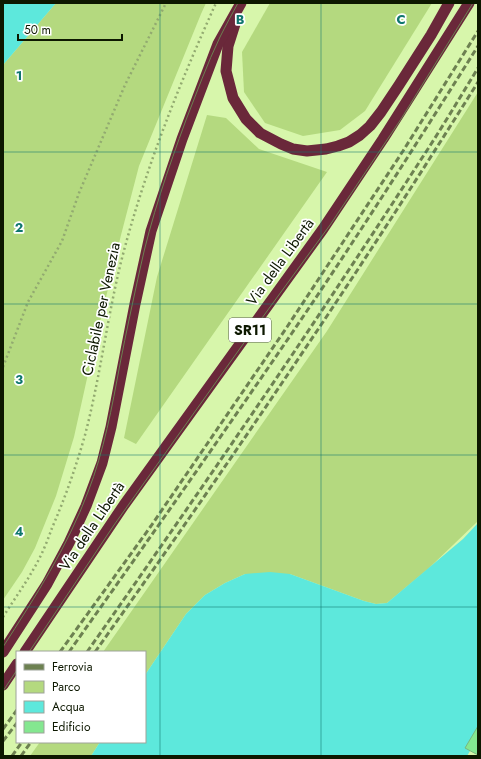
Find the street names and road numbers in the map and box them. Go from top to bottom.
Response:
street label: Via della Libertà [241,214,319,310]
street label: Ciclabile per Venezia [76,240,126,378]
road number: SR11 [229,318,271,342]
street label: Via della Libertà [54,477,130,575]

